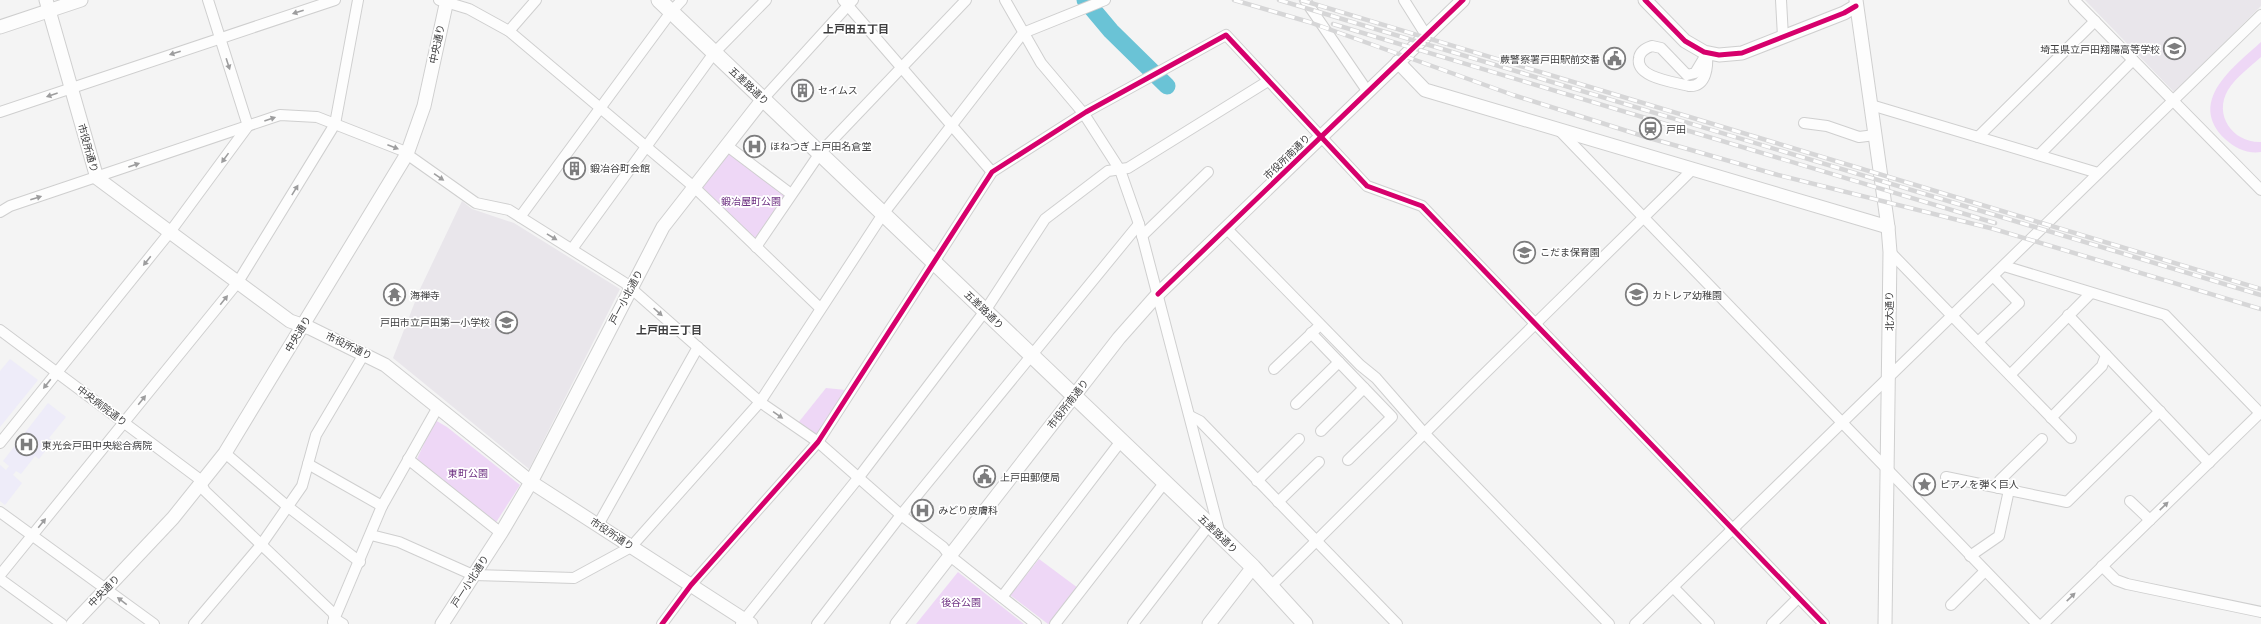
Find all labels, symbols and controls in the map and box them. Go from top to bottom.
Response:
one-way arrow [292,10,304,16]
street label: 中央通り [427,23,447,65]
district label: 上戸田五丁目 [823,23,889,35]
school or university icon: 埼玉県立戸田翔陽高等学校 [2162,36,2188,62]
place label: 埼玉県立戸田翔陽高等学校 [2040,44,2160,55]
public building icon: 蕨警察署戸田駅前交番 [1602,46,1628,72]
one-way arrow [169,51,181,57]
place label: 蕨警察署戸田駅前交番 [1500,54,1600,65]
one-way arrow [225,58,231,70]
street label: 五差路通り [727,65,771,107]
building icon: セイムス [790,77,816,103]
place label: セイムス [818,85,858,96]
one-way arrow [45,92,57,98]
one-way arrow [264,115,276,121]
station icon: 戸田 [1637,116,1663,142]
street label: 市役所通り [76,122,100,174]
place label: 戸田 [1666,124,1686,135]
street label: 市役所南通り [1262,132,1312,182]
hospital icon: ほねつぎ 上戸田名倉堂 [741,133,767,159]
place label: ほねつぎ 上戸田名倉堂 [770,141,871,152]
one-way arrow [388,145,400,151]
one-way arrow [221,152,229,163]
building icon: 鍛冶谷町会館 [561,155,587,181]
one-way arrow [128,162,140,168]
place label: 鍛冶谷町会館 [590,163,650,174]
one-way arrow [433,173,444,181]
one-way arrow [291,184,298,196]
one-way arrow [31,194,43,200]
park label: 鍛冶屋町公園 [721,196,781,207]
one-way arrow [547,233,557,241]
school or university icon: こだま保育園 [1512,239,1538,265]
place label: こだま保育園 [1540,247,1600,258]
one-way arrow [142,256,151,267]
street label: 戸一小北通り [607,268,645,326]
temple icon: 海禅寺 [381,282,407,308]
school or university icon: カトレア幼稚園 [1623,282,1649,308]
street label: 五差路通り [962,289,1006,331]
place label: 海禅寺 [410,290,440,301]
place label: カトレア幼稚園 [1652,290,1722,301]
street label: 北大通り [1884,291,1895,331]
one-way arrow [220,294,229,305]
one-way arrow [653,307,663,316]
school or university icon: 戸田市立戸田第一小学校 [493,309,519,335]
street label: 中央通り [283,314,313,354]
place label: 戸田市立戸田第一小学校 [380,317,490,328]
district label: 上戸田三丁目 [636,324,702,336]
street label: 市役所通り [324,330,374,362]
street label: 市役所南通り [1045,377,1091,431]
one-way arrow [43,379,52,390]
street label: 中央病院通り [75,384,129,428]
one-way arrow [138,395,147,406]
one-way arrow [773,411,783,419]
hospital icon: 東光会戸田中央総合病院 [14,432,40,458]
place label: 東光会戸田中央総合病院 [42,440,152,451]
public building icon: 上戸田郵便局 [971,464,997,490]
park label: 東町公園 [448,468,488,479]
place icon: ピアノを弾く巨人 [1911,471,1937,497]
place label: 上戸田郵便局 [1000,472,1060,483]
place label: ピアノを弾く巨人 [1940,479,2019,490]
hospital icon: みどり皮膚科 [910,497,936,523]
one-way arrow [2159,501,2169,511]
place label: みどり皮膚科 [938,505,998,516]
street label: 五差路通り [1196,513,1240,555]
street label: 市役所通り [588,516,636,552]
one-way arrow [38,517,47,528]
street label: 戸一小北通り [449,553,491,609]
street label: 中央通り [86,573,122,609]
one-way arrow [2066,592,2076,602]
one-way arrow [117,597,128,605]
park label: 後谷公園 [941,597,981,608]

